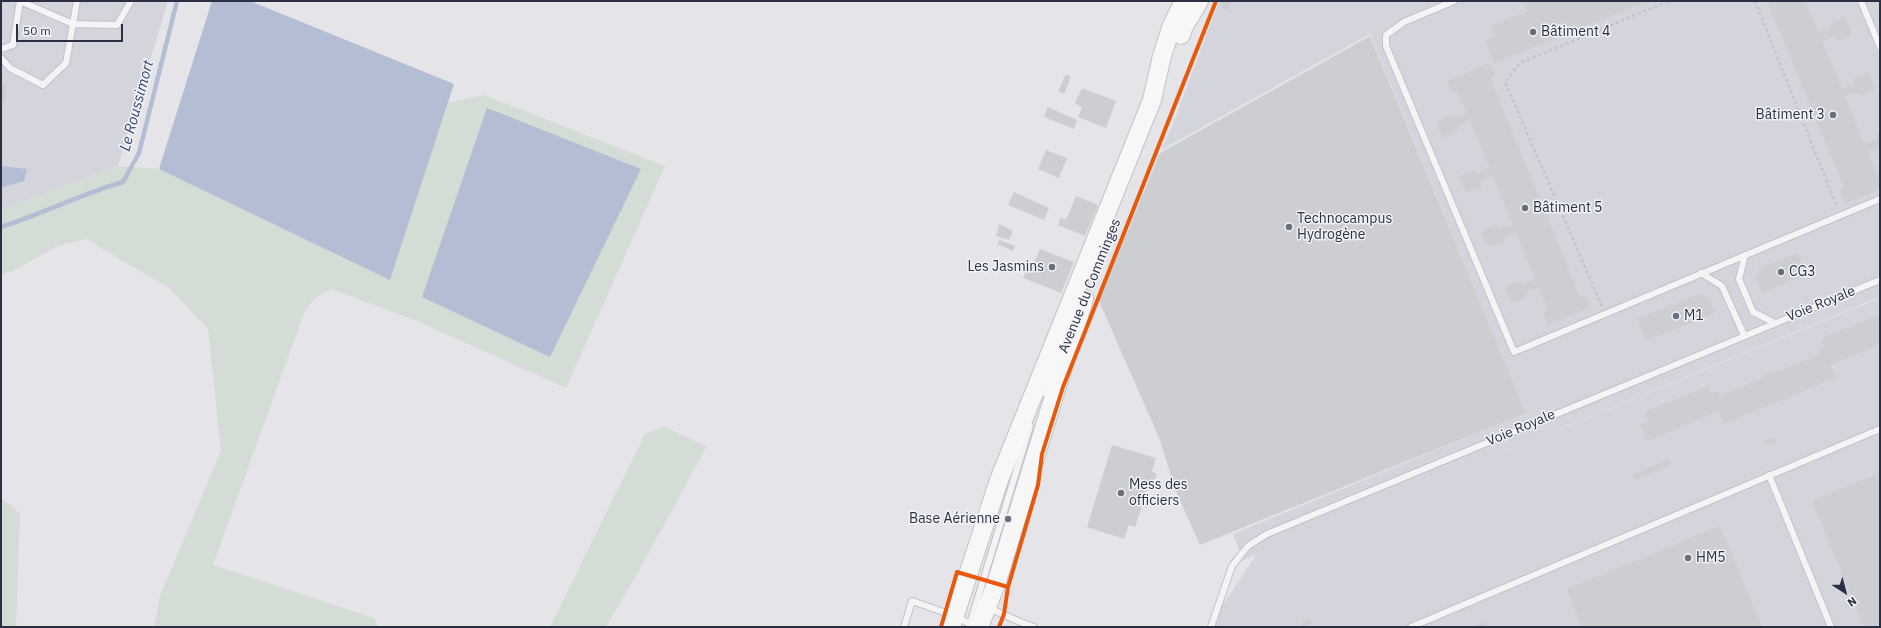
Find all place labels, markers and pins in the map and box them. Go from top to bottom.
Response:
place label: Bâtiment 4 [1541,24,1611,40]
marker: Bâtiment 4 [1528,27,1538,37]
place label: Bâtiment 3 [1755,107,1825,123]
marker: Bâtiment 3 [1828,110,1838,120]
place label: Bâtiment 5 [1533,200,1603,216]
marker: Bâtiment 5 [1520,203,1530,213]
place label: Technocampus Hydrogène [1297,211,1392,244]
marker: Technocampus Hydrogène [1284,222,1294,232]
place label: Les Jasmins [967,259,1044,275]
marker: Les Jasmins [1047,262,1057,272]
place label: CG3 [1789,264,1816,280]
marker: CG3 [1776,267,1786,277]
place label: M1 [1684,308,1704,324]
marker: M1 [1671,311,1681,321]
place label: Mess des officiers [1129,477,1188,510]
marker: Mess des officiers [1116,488,1126,498]
place label: Base Aérienne [909,511,1000,527]
marker: Base Aérienne [1003,514,1013,524]
place label: HM5 [1696,550,1726,566]
marker: HM5 [1683,553,1693,563]

